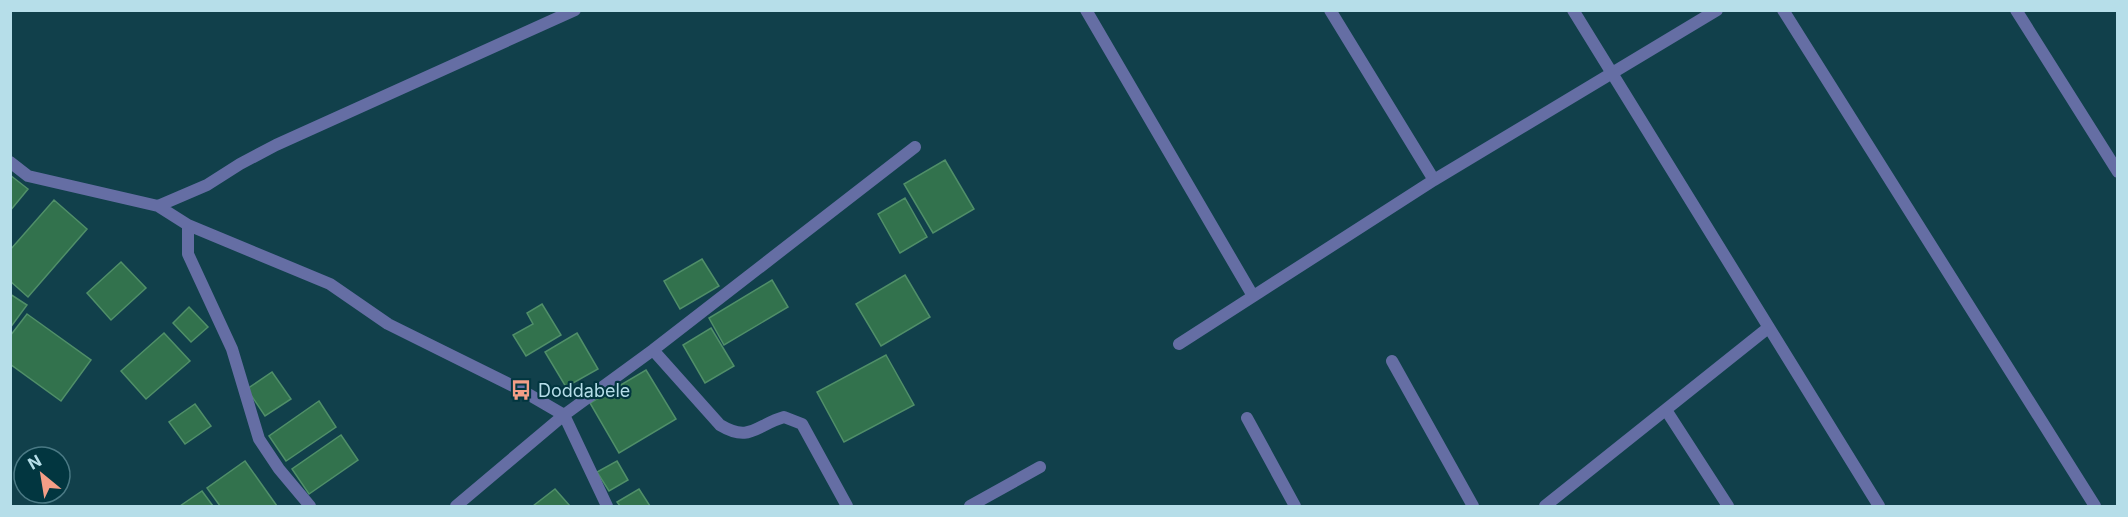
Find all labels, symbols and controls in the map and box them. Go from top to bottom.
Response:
bus stop icon: Doddabele [509,378,533,402]
place label: Doddabele [538,380,630,401]
north arrow [12,445,72,505]
text: N [24,450,45,474]

